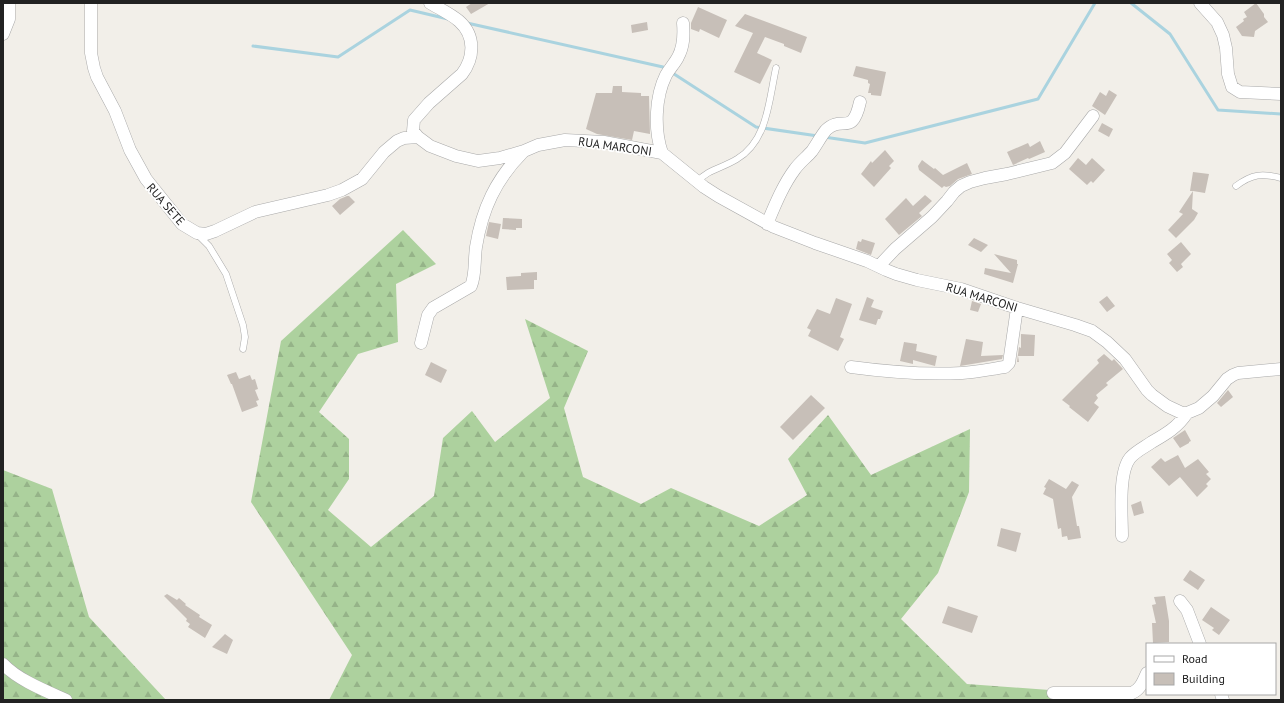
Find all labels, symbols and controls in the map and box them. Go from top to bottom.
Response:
street label: RUA MARCONI [577,133,653,159]
street label: RUA SETE [144,180,188,228]
street label: RUA MARCONI [944,279,1020,315]
legend [1146,643,1276,695]
text: Road [1182,651,1207,666]
text: Building [1182,671,1225,686]

